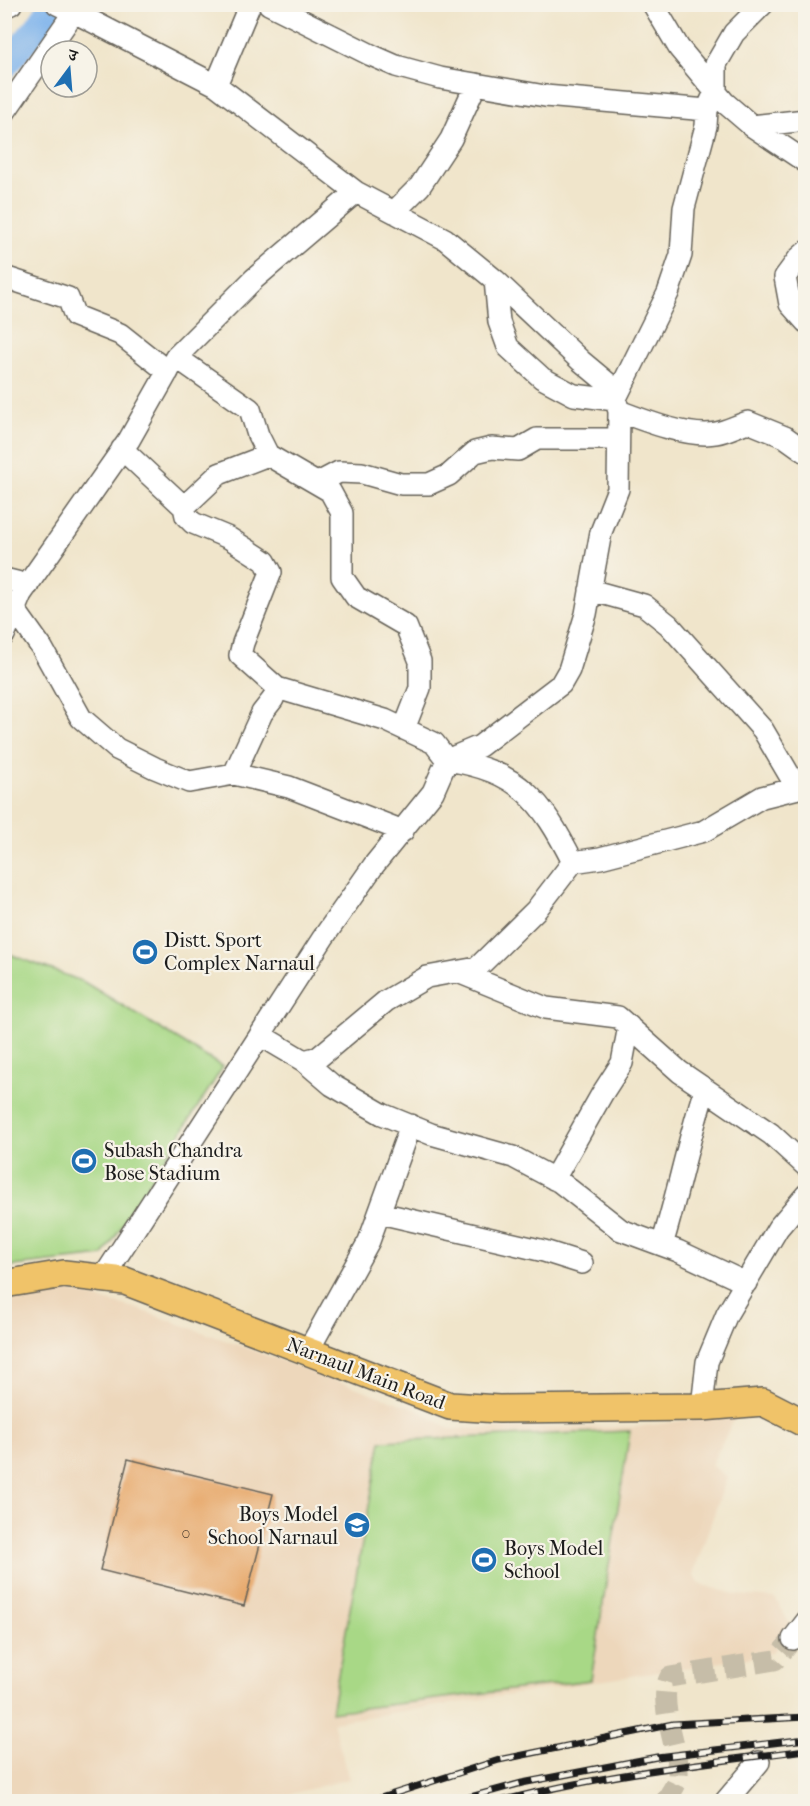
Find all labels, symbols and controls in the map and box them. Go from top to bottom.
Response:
north arrow [39,39,99,99]
text: उ [65,45,81,66]
place label: Distt. Sport Complex Narnaul [164,929,315,975]
sports icon: Distt. Sport Complex Narnaul [130,937,160,967]
place label: Subash Chandra Bose Stadium [104,1139,243,1185]
sports icon: Subash Chandra Bose Stadium [69,1146,99,1176]
street label: Narnaul Main Road [283,1333,450,1415]
place label: Boys Model School Narnaul [208,1503,338,1549]
school or university icon: Boys Model School Narnaul [342,1510,372,1540]
house number: 0 [182,1523,190,1542]
place label: Boys Model School [504,1537,604,1583]
sports icon: Boys Model School [469,1545,499,1575]

